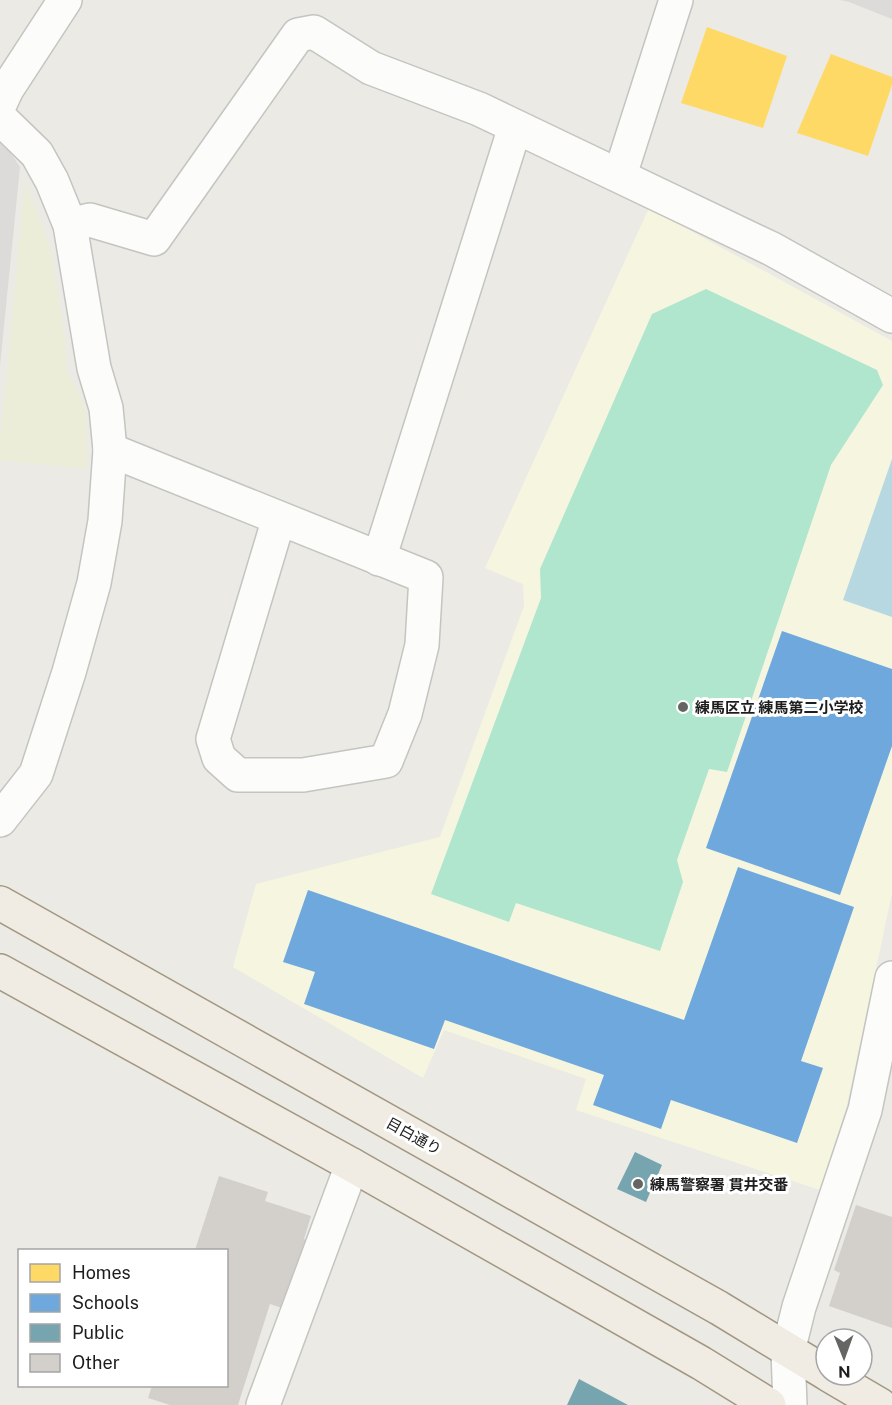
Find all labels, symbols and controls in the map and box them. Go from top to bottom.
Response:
place label: 練馬区立 練馬第二小学校 [695,699,863,716]
marker: 練馬区立 練馬第二小学校 [676,700,690,714]
street label: 目白通り [384,1114,444,1158]
place label: 練馬警察署 貫井交番 [650,1176,788,1193]
marker: 練馬警察署 貫井交番 [631,1177,645,1191]
legend [18,1249,228,1387]
text: Homes [72,1262,131,1283]
text: Schools [72,1292,139,1313]
text: Public [72,1322,124,1343]
north arrow [814,1327,874,1387]
text: Other [72,1352,120,1373]
text: N [838,1362,851,1381]

